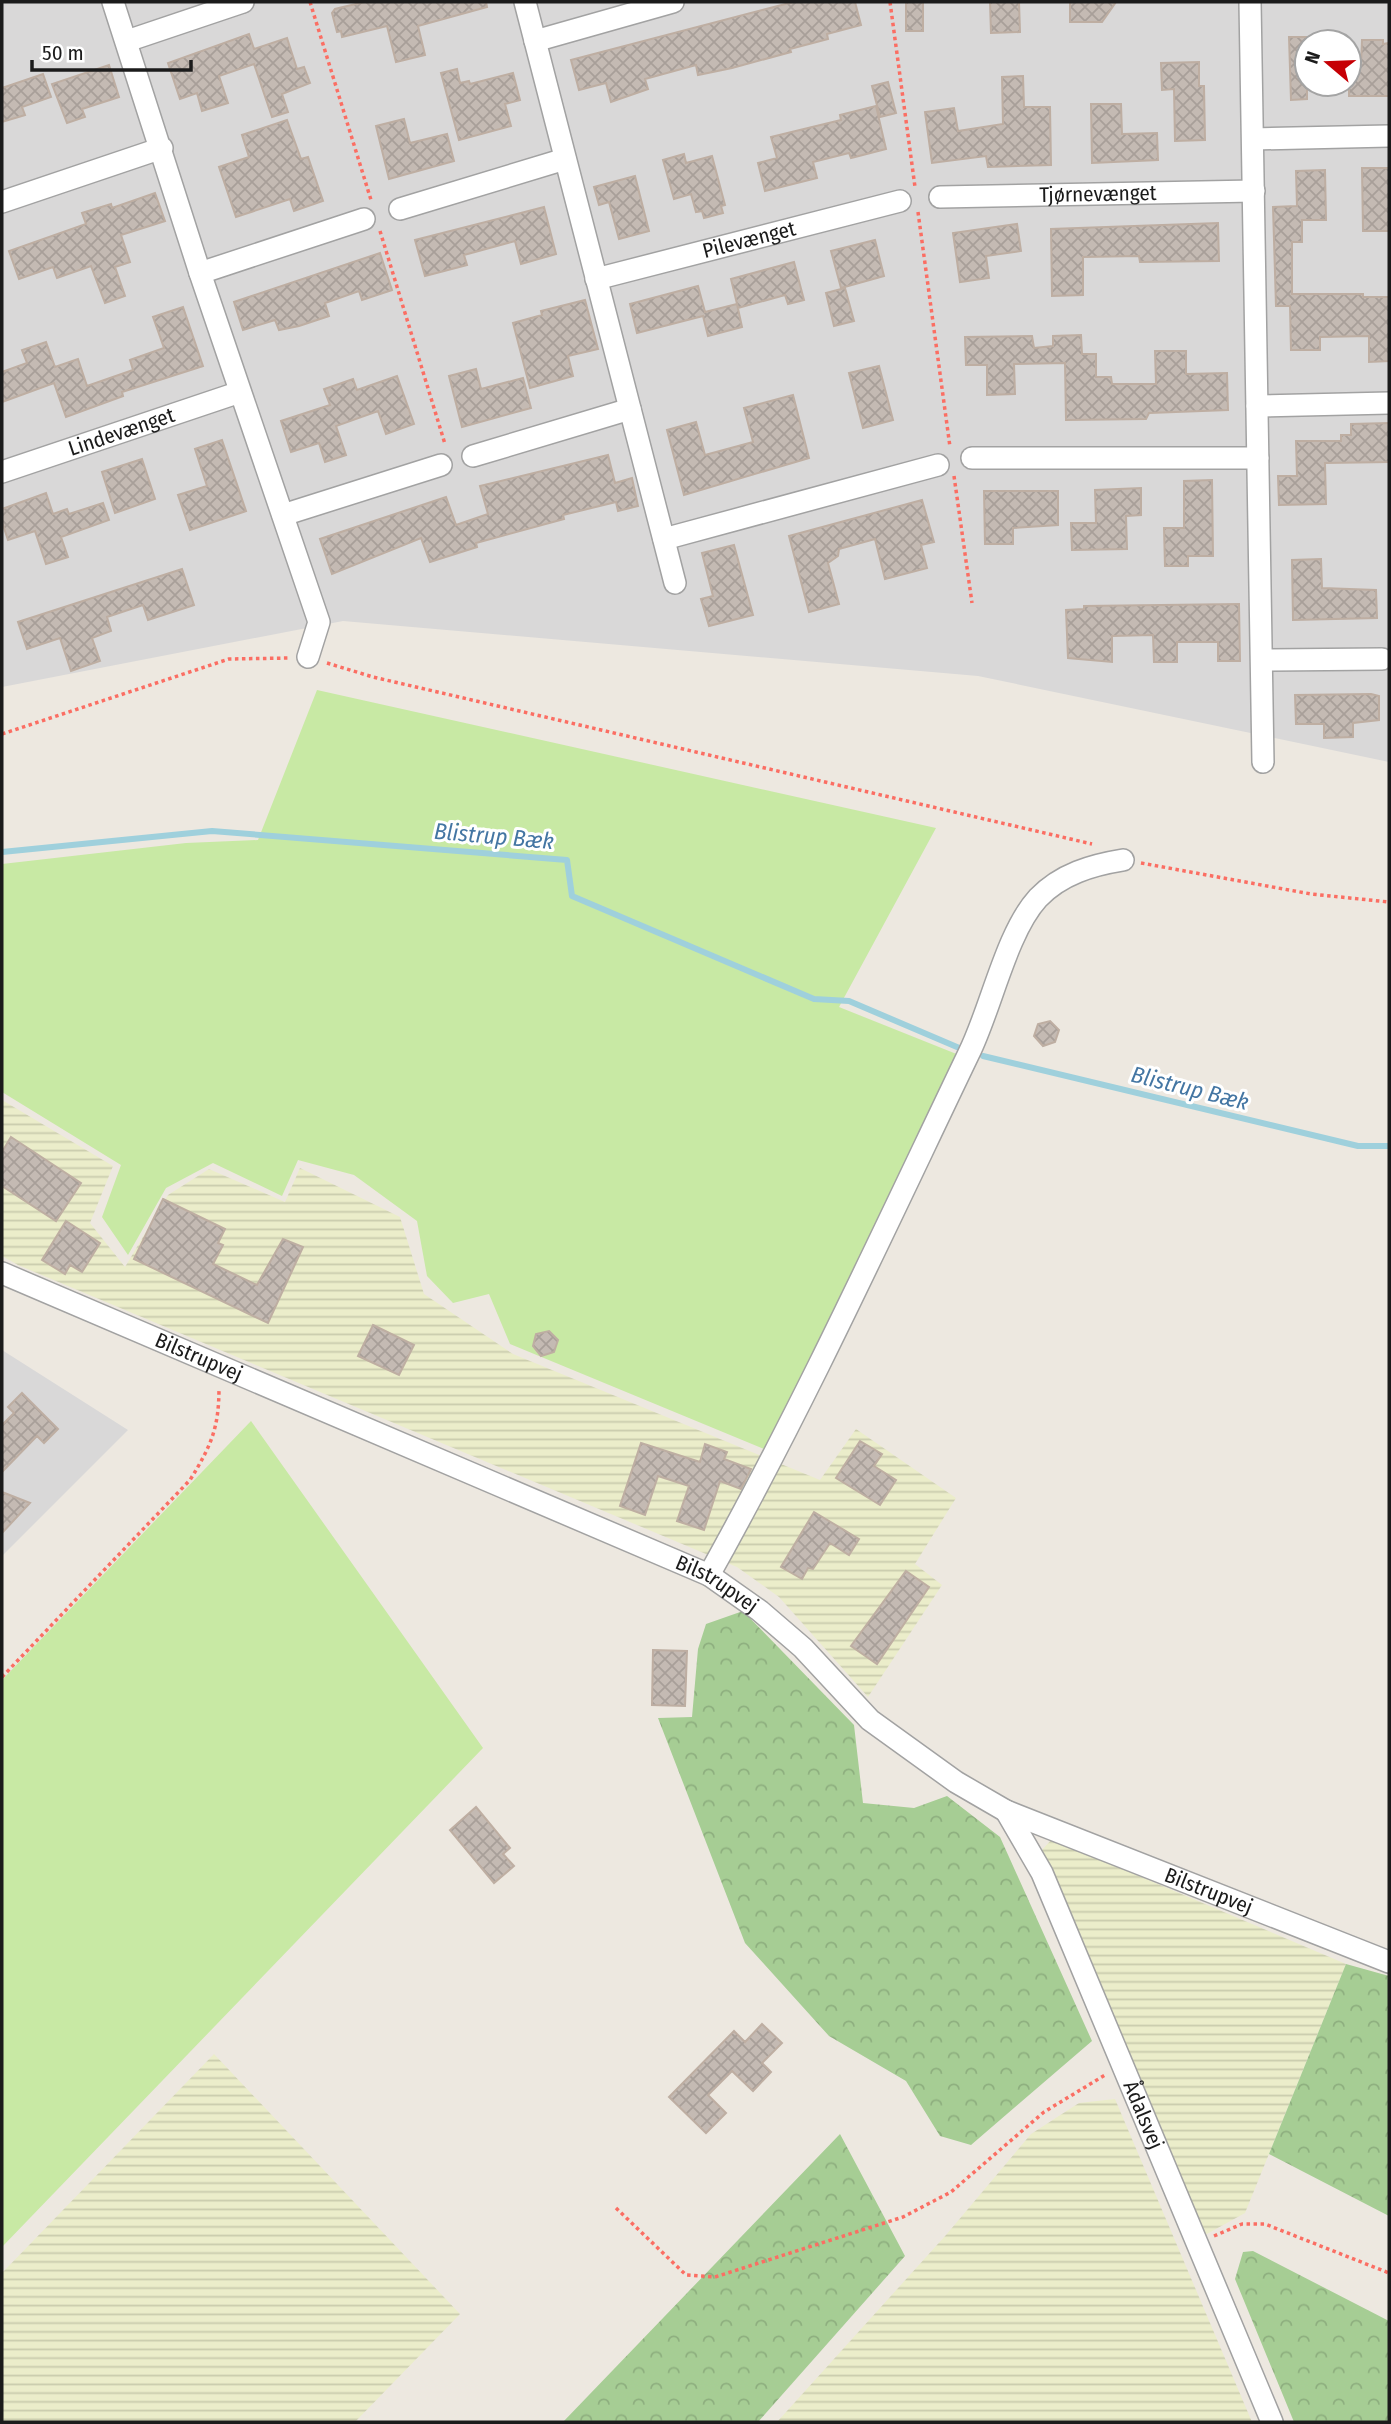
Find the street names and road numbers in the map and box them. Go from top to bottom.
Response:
street label: Tjørnevænget [1039,180,1157,208]
street label: Pilevænget [700,215,798,264]
street label: Lindevænget [65,402,178,462]
street label: Bilstrupvej [151,1327,246,1387]
street label: Bilstrupvej [672,1549,763,1619]
street label: Bilstrupvej [1161,1862,1257,1920]
street label: Ådalsvej [1118,2077,1169,2153]

